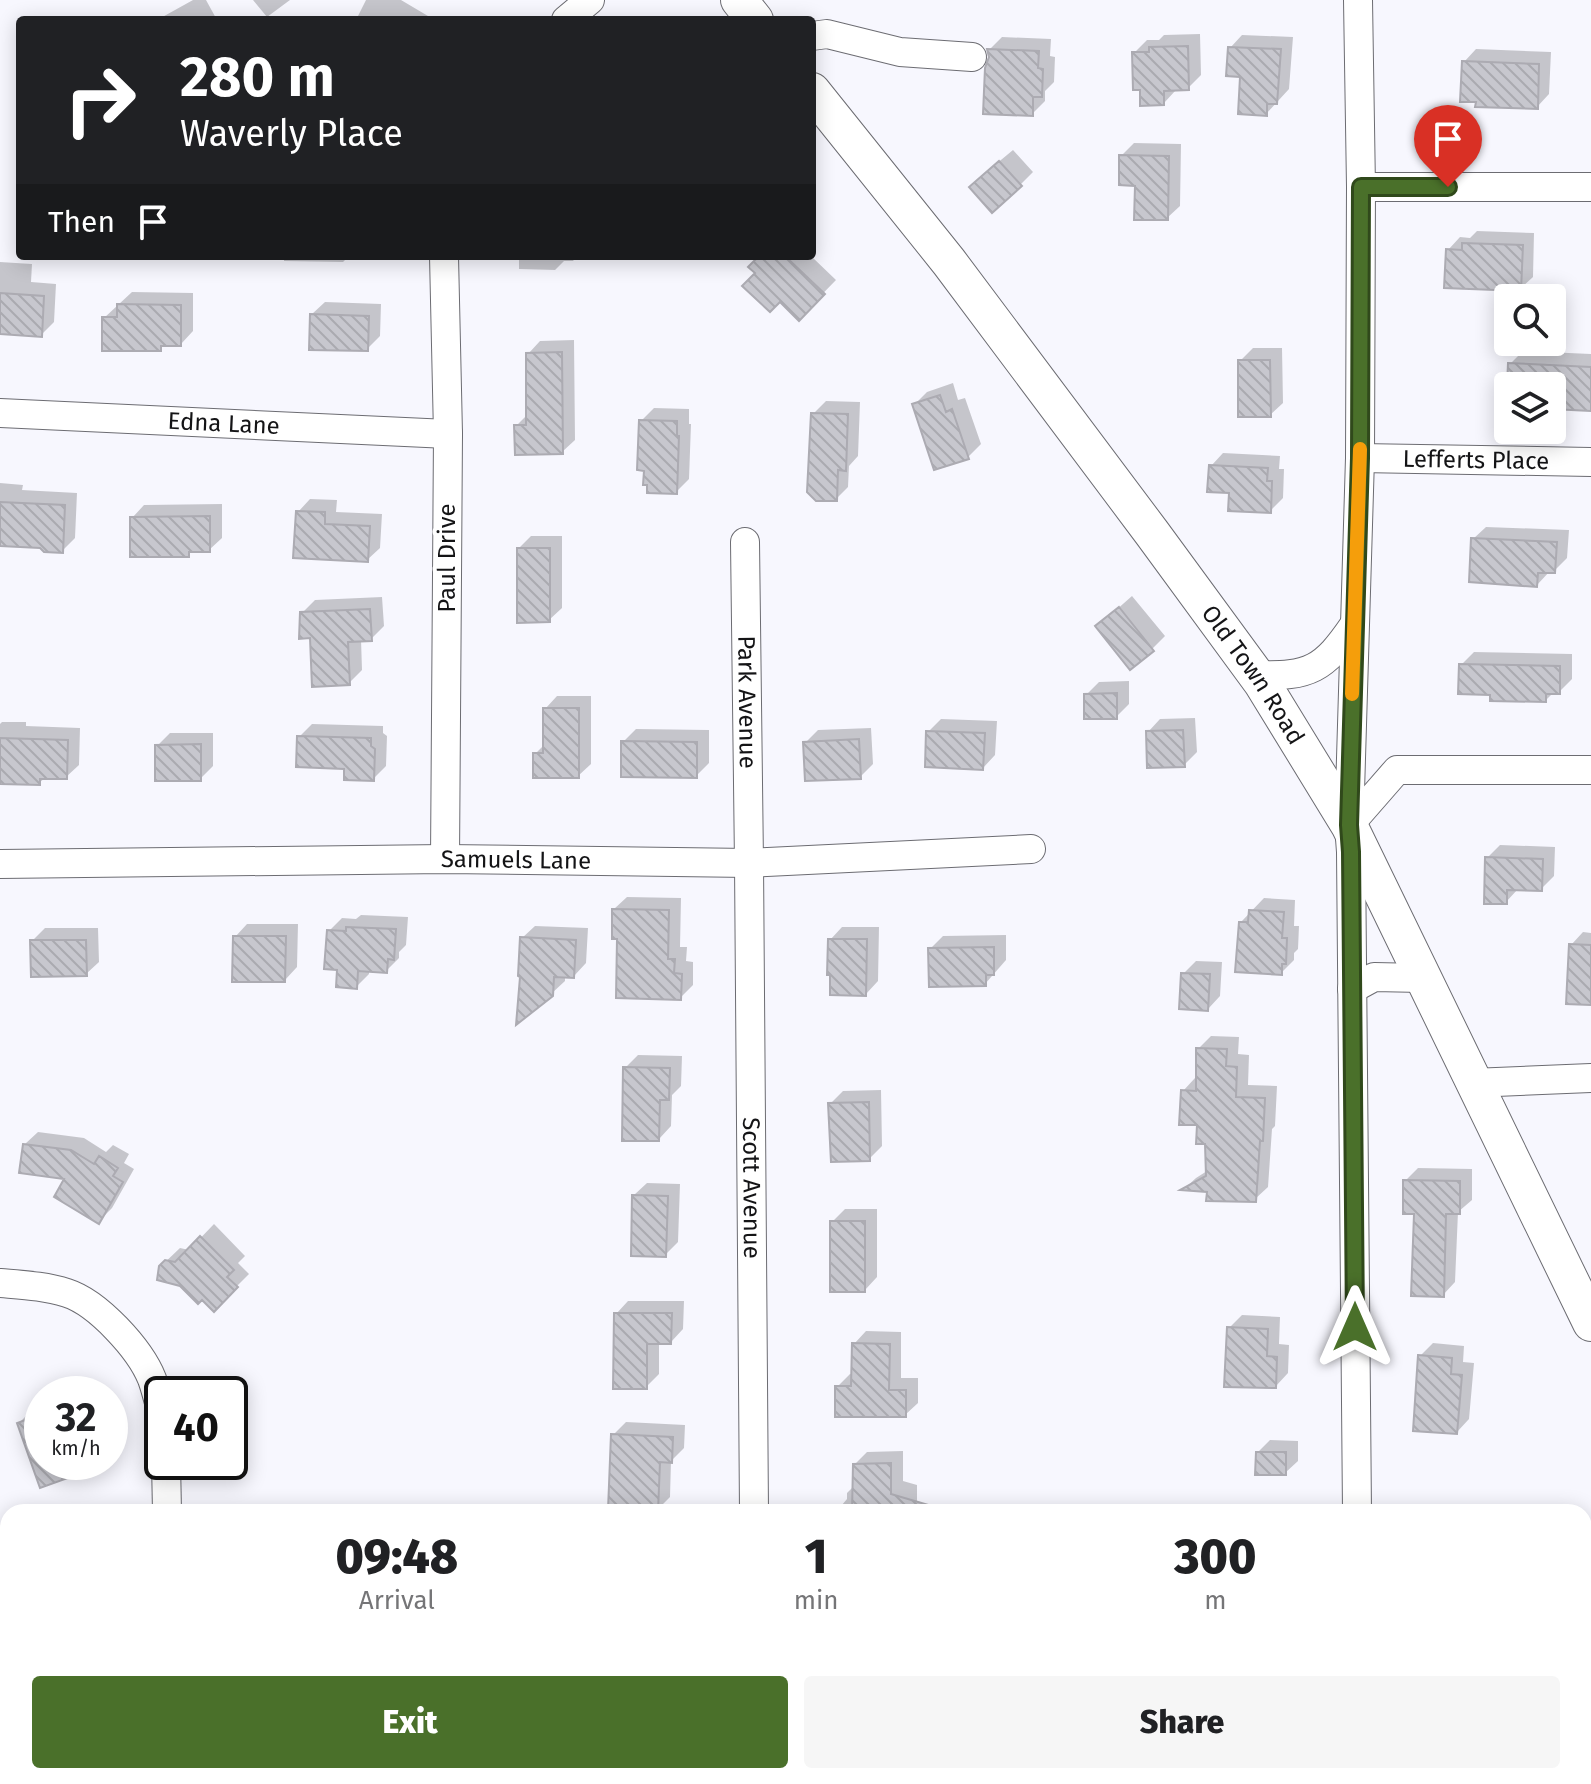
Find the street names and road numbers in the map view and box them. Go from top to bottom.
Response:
street label: Edna Lane [167,407,280,440]
street label: Lefferts Place [1402,445,1550,475]
street label: Paul Drive [433,503,461,613]
street label: Old Town Road [1196,600,1310,750]
street label: Park Avenue [732,635,762,769]
street label: Samuels Lane [441,845,591,875]
street label: Scott Avenue [737,1117,766,1259]

